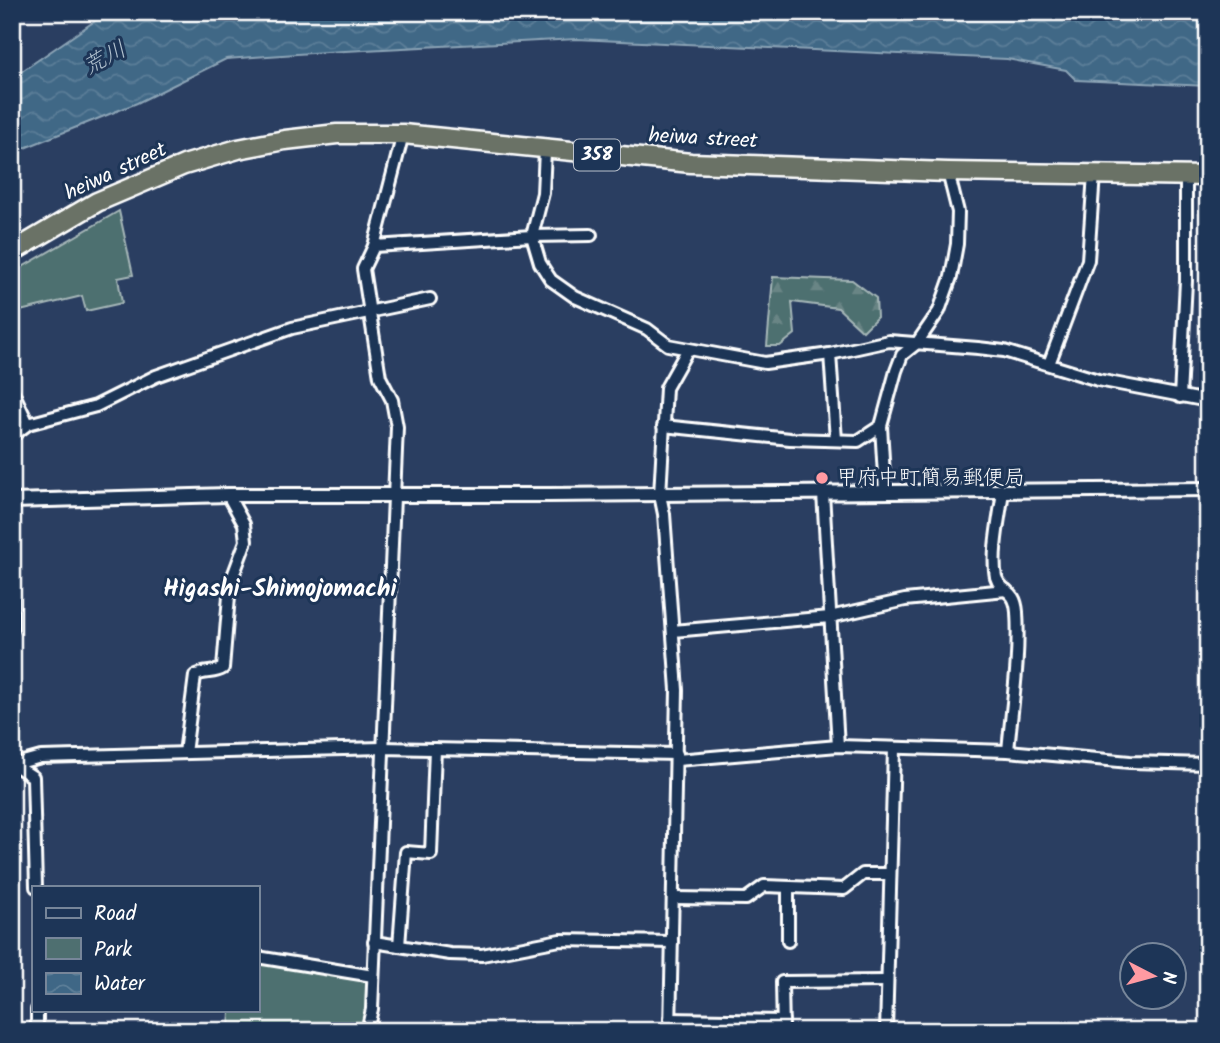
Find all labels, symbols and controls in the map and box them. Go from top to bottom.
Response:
water label: 荒川 [76,32,134,86]
street label: heiwa street [648,120,759,158]
street label: heiwa street [60,134,173,210]
road number: 358 [574,140,620,170]
place label: 甲府中町簡易郵便局 [836,462,1025,495]
marker: 甲府中町簡易郵便局 [814,470,830,486]
district label: Higashi-Shimojomachi [163,570,398,609]
legend [32,886,259,1012]
text: Road [94,898,137,931]
text: Park [94,934,132,967]
north arrow [1118,942,1188,1012]
text: Water [94,968,146,1001]
text: N [1152,970,1183,985]

